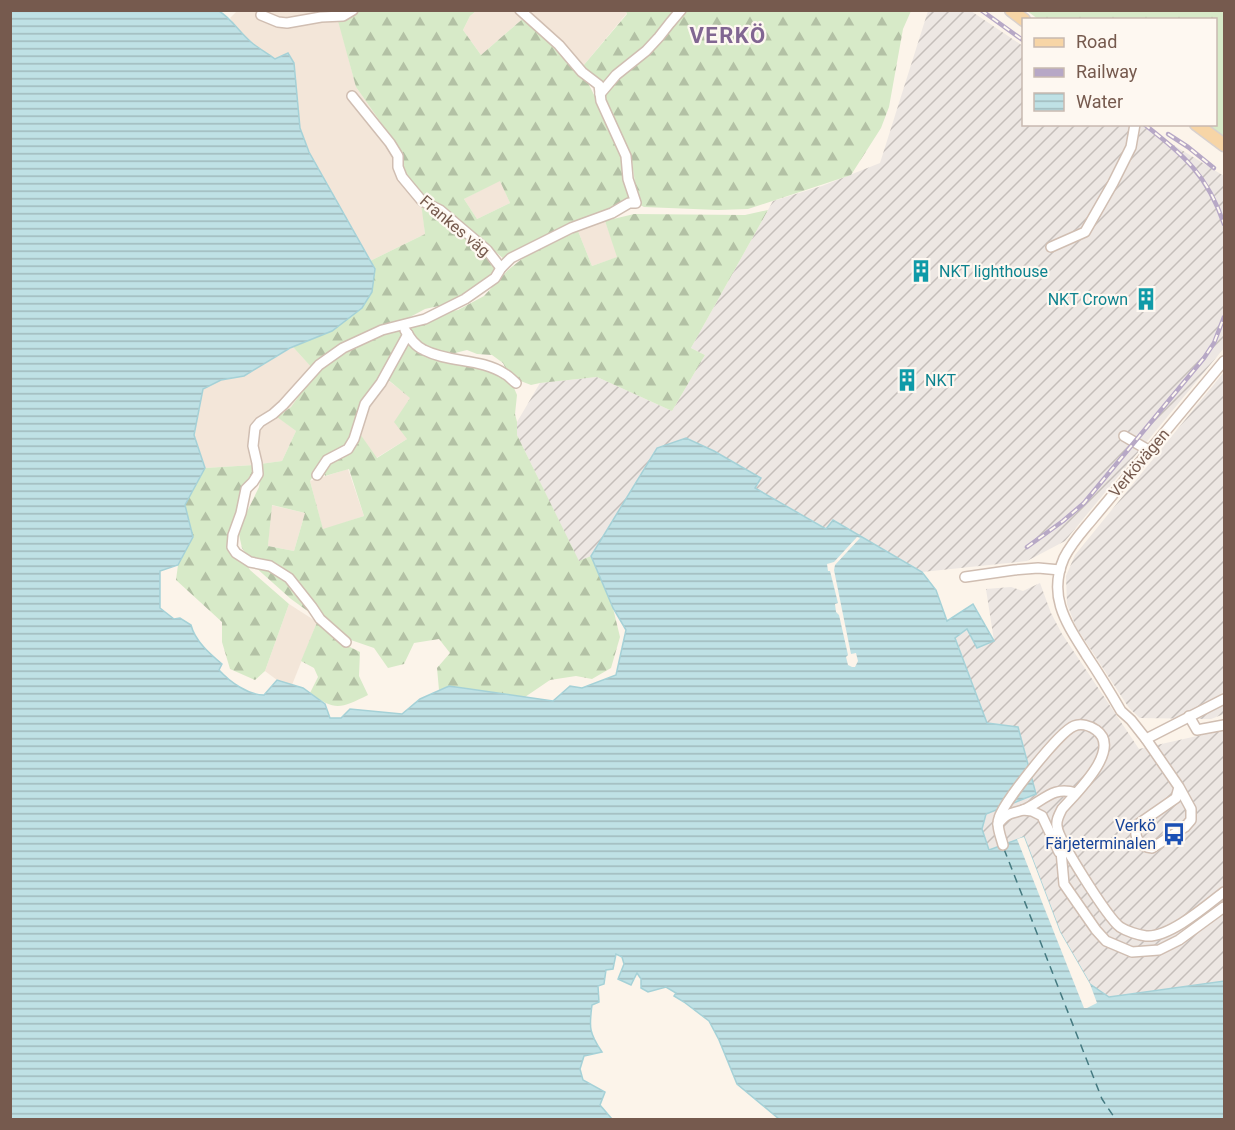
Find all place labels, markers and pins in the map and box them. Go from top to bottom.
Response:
building icon: NKT lighthouse [908,258,934,284]
place label: NKT lighthouse [939,262,1048,281]
building icon: NKT Crown [1133,286,1159,312]
place label: NKT Crown [1048,290,1128,309]
building icon: NKT [894,367,920,393]
place label: NKT [925,371,956,390]
place label: Verkö Färjeterminalen [1045,816,1156,853]
bus stop icon: Verkö Färjeterminalen [1161,821,1187,847]

